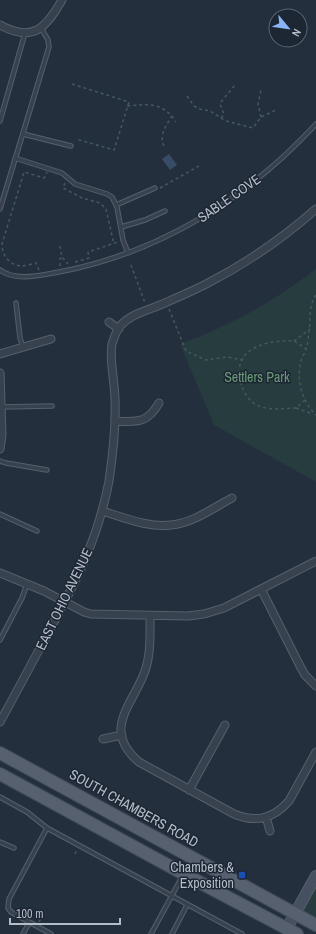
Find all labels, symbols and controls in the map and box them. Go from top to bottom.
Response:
north arrow [268,8,308,48]
text: N [289,27,304,39]
street label: SABLE COVE [194,170,264,226]
park label: Settlers Park [224,368,290,386]
street label: EAST OHIO AVENUE [32,545,96,653]
street label: SOUTH CHAMBERS ROAD [66,765,202,851]
place label: Chambers & Exposition [170,858,234,892]
marker: Chambers & Exposition [237,870,247,880]
scale bar [10,900,120,926]
text: 100 m [16,906,43,922]

